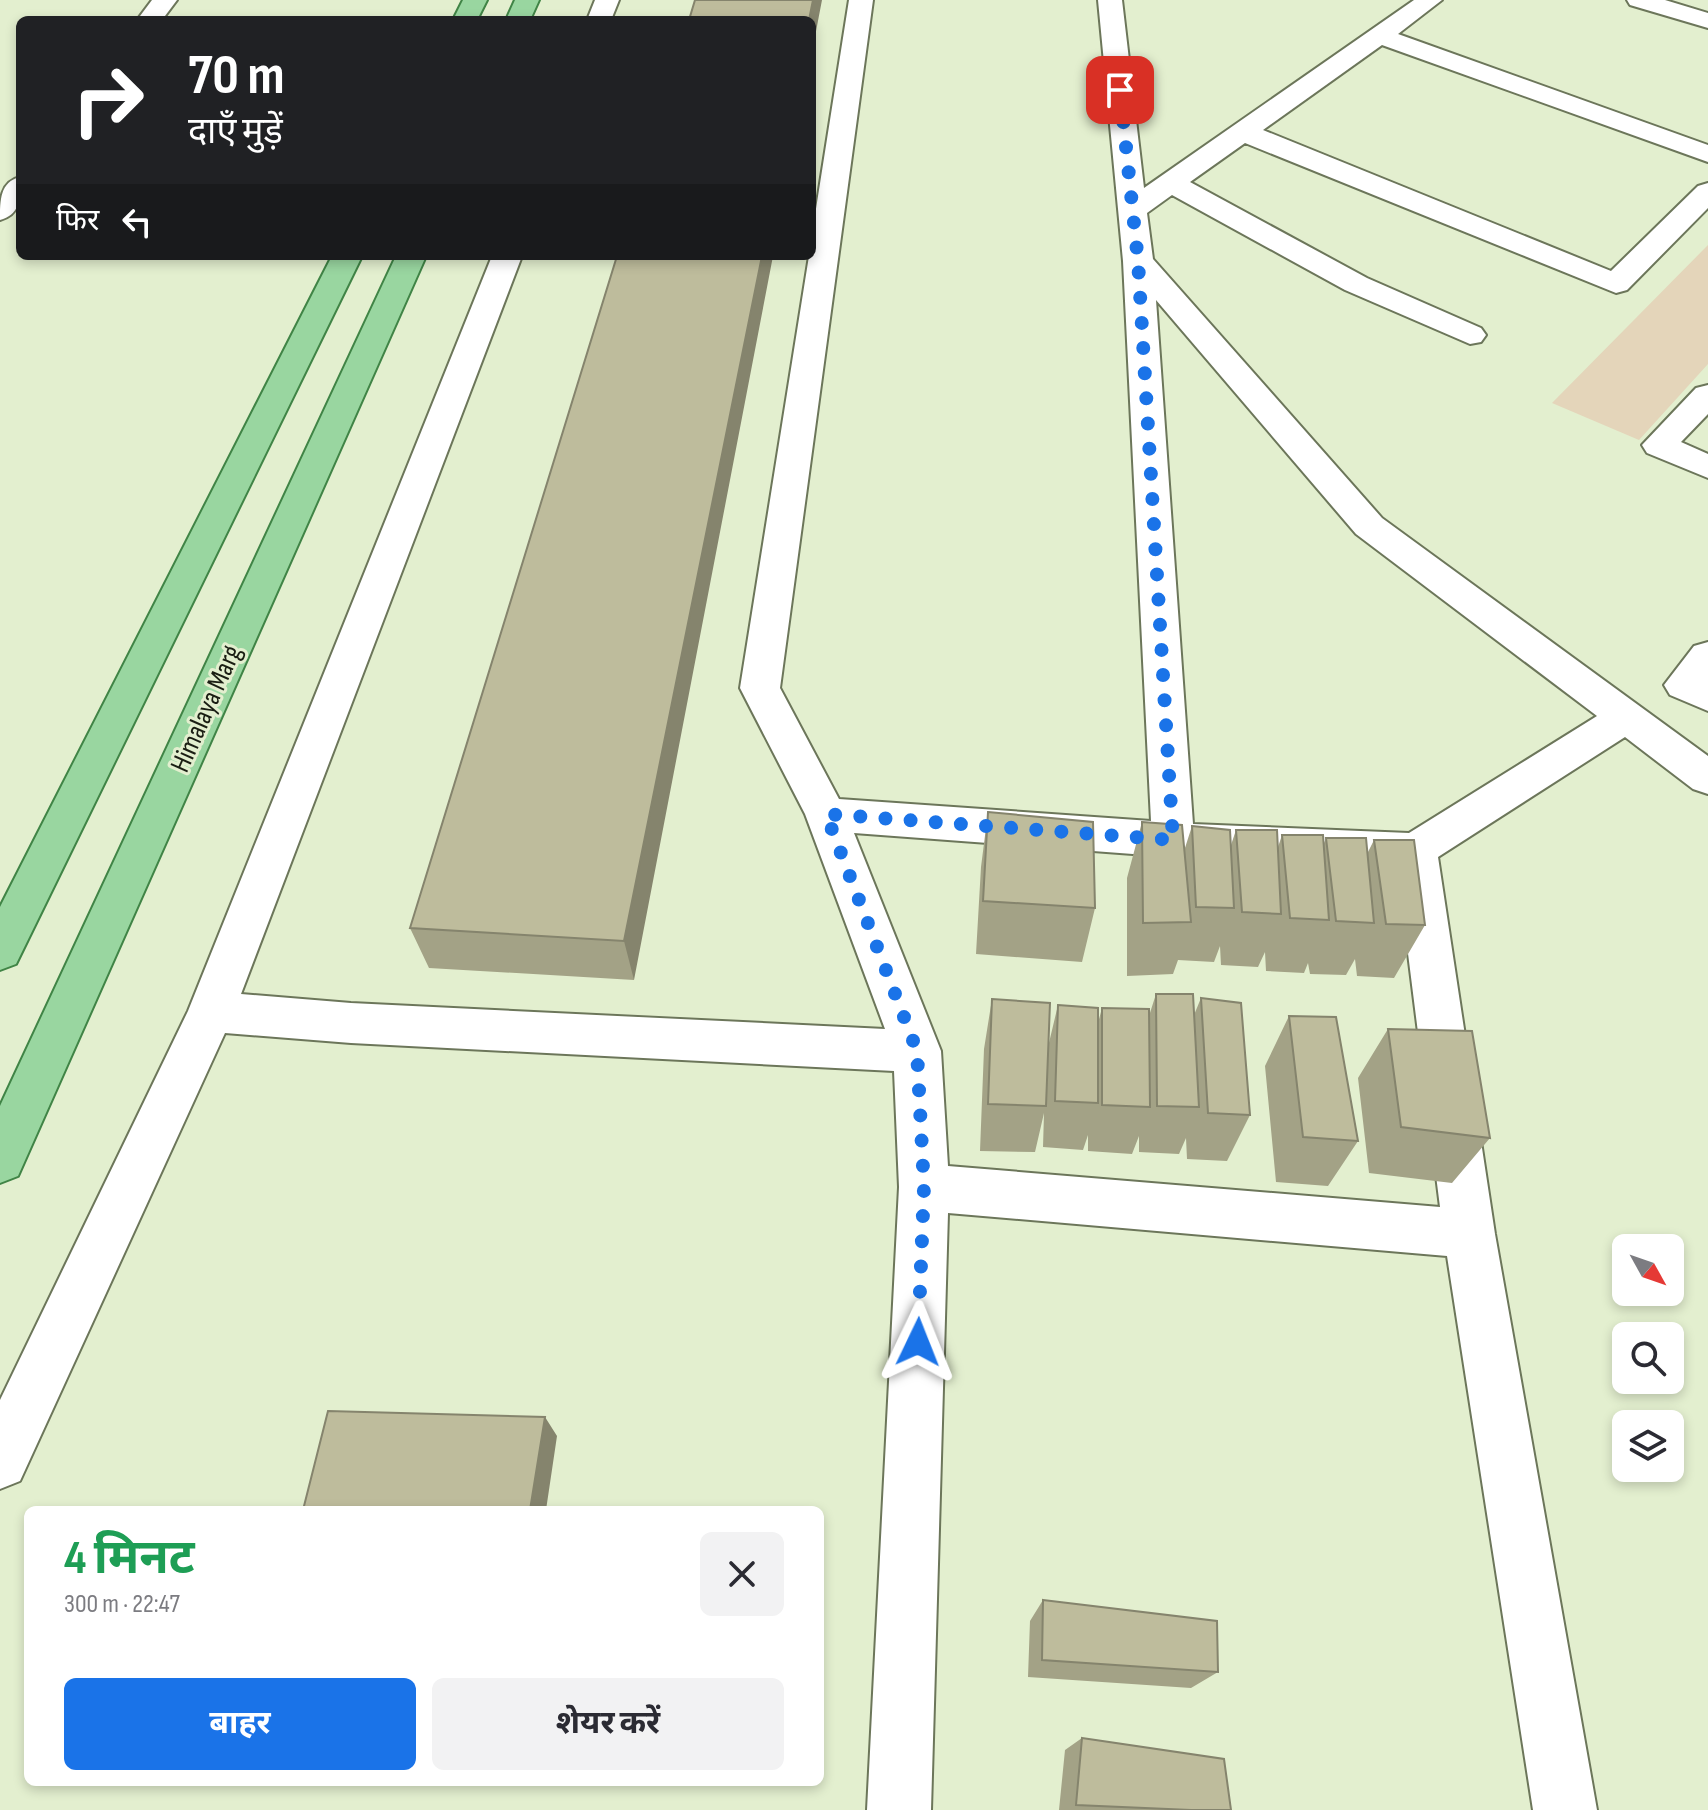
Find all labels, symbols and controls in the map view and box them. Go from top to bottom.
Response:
text: 70 m [188,43,285,110]
icon: right [56,48,160,152]
pin [1086,56,1154,124]
icon: arrive [1098,68,1142,112]
text: दाएँ मुड़ें [188,111,283,154]
icon: left [115,200,159,244]
text: फिर [56,203,99,239]
street label: Himalaya Marg [164,640,249,777]
north arrow [1612,1234,1684,1306]
map controls [1612,1234,1684,1482]
position arrow [876,1300,960,1384]
button: search [1612,1322,1684,1394]
button: layers [1612,1410,1684,1482]
text: 4 मिनट [64,1530,195,1587]
button: close [700,1532,784,1616]
text: 300 m · 22:47 [64,1589,180,1620]
button: बाहर [64,1678,416,1770]
button: शेयर करें [432,1678,784,1770]

